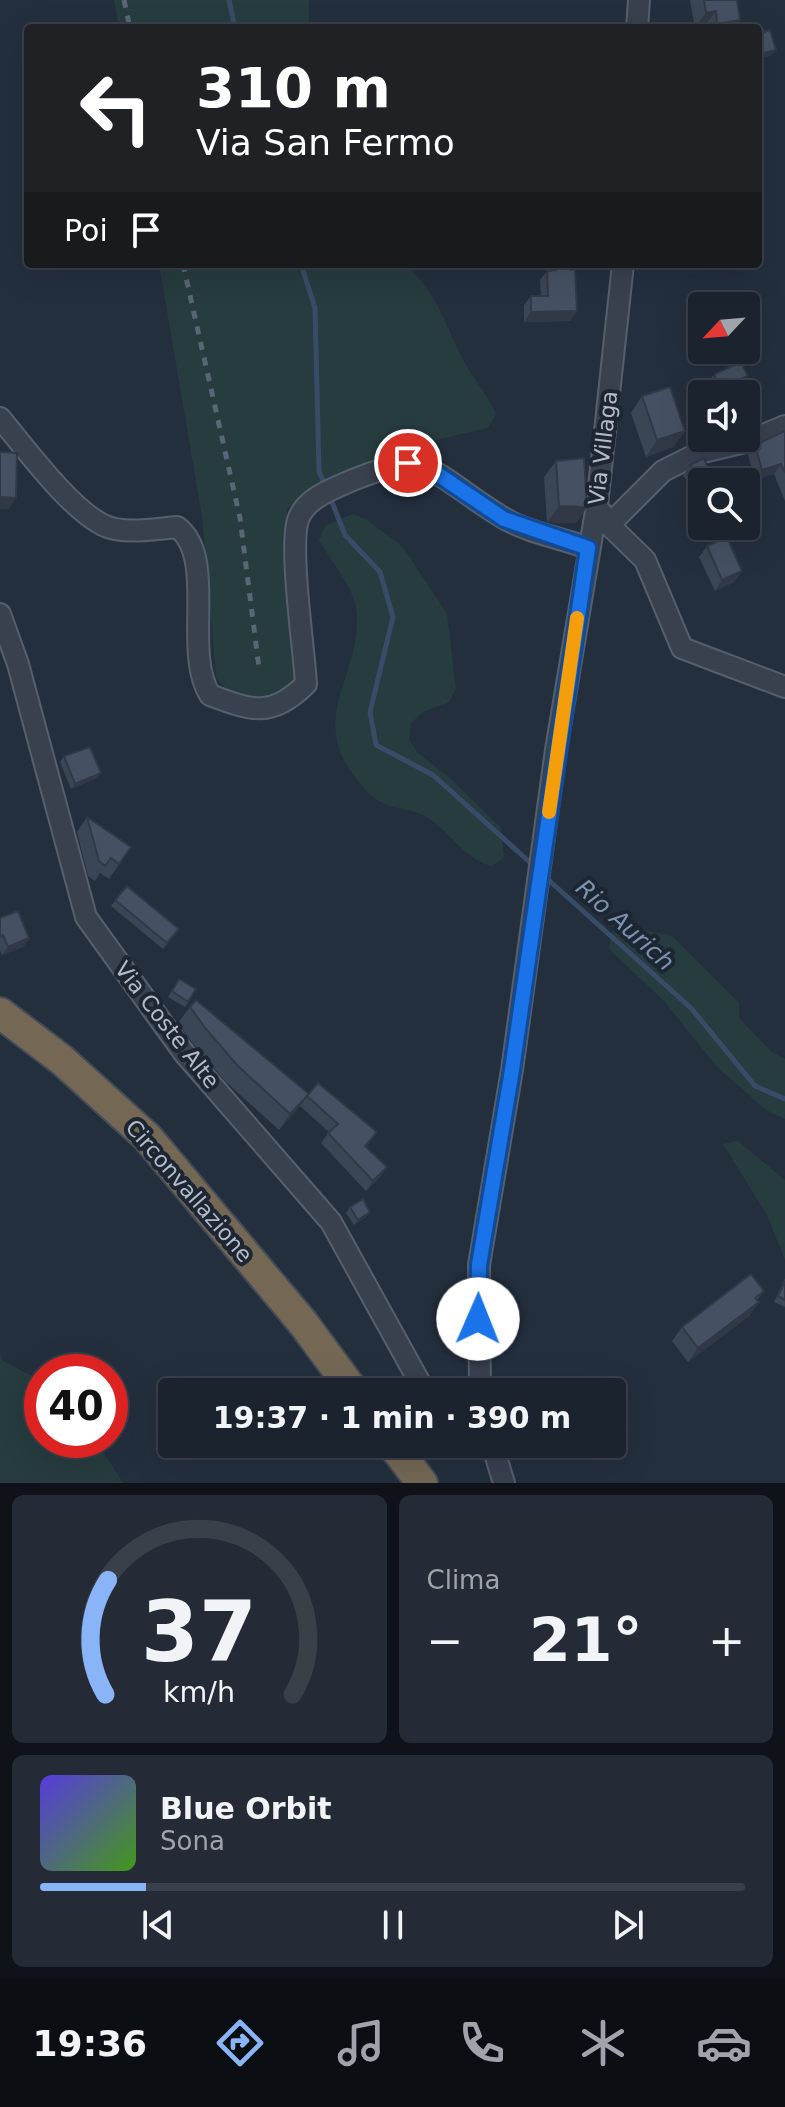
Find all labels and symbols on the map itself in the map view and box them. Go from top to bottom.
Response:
north arrow [688,292,760,364]
street label: Via Villaga [584,389,622,507]
pin [374,429,442,497]
water label: Rio Aurich [570,874,680,976]
street label: Via Coste Alte [110,957,224,1093]
street label: Circonvallazione [120,1115,258,1267]
position arrow [436,1277,520,1361]
speed limit sign: 40 [24,1354,128,1458]

